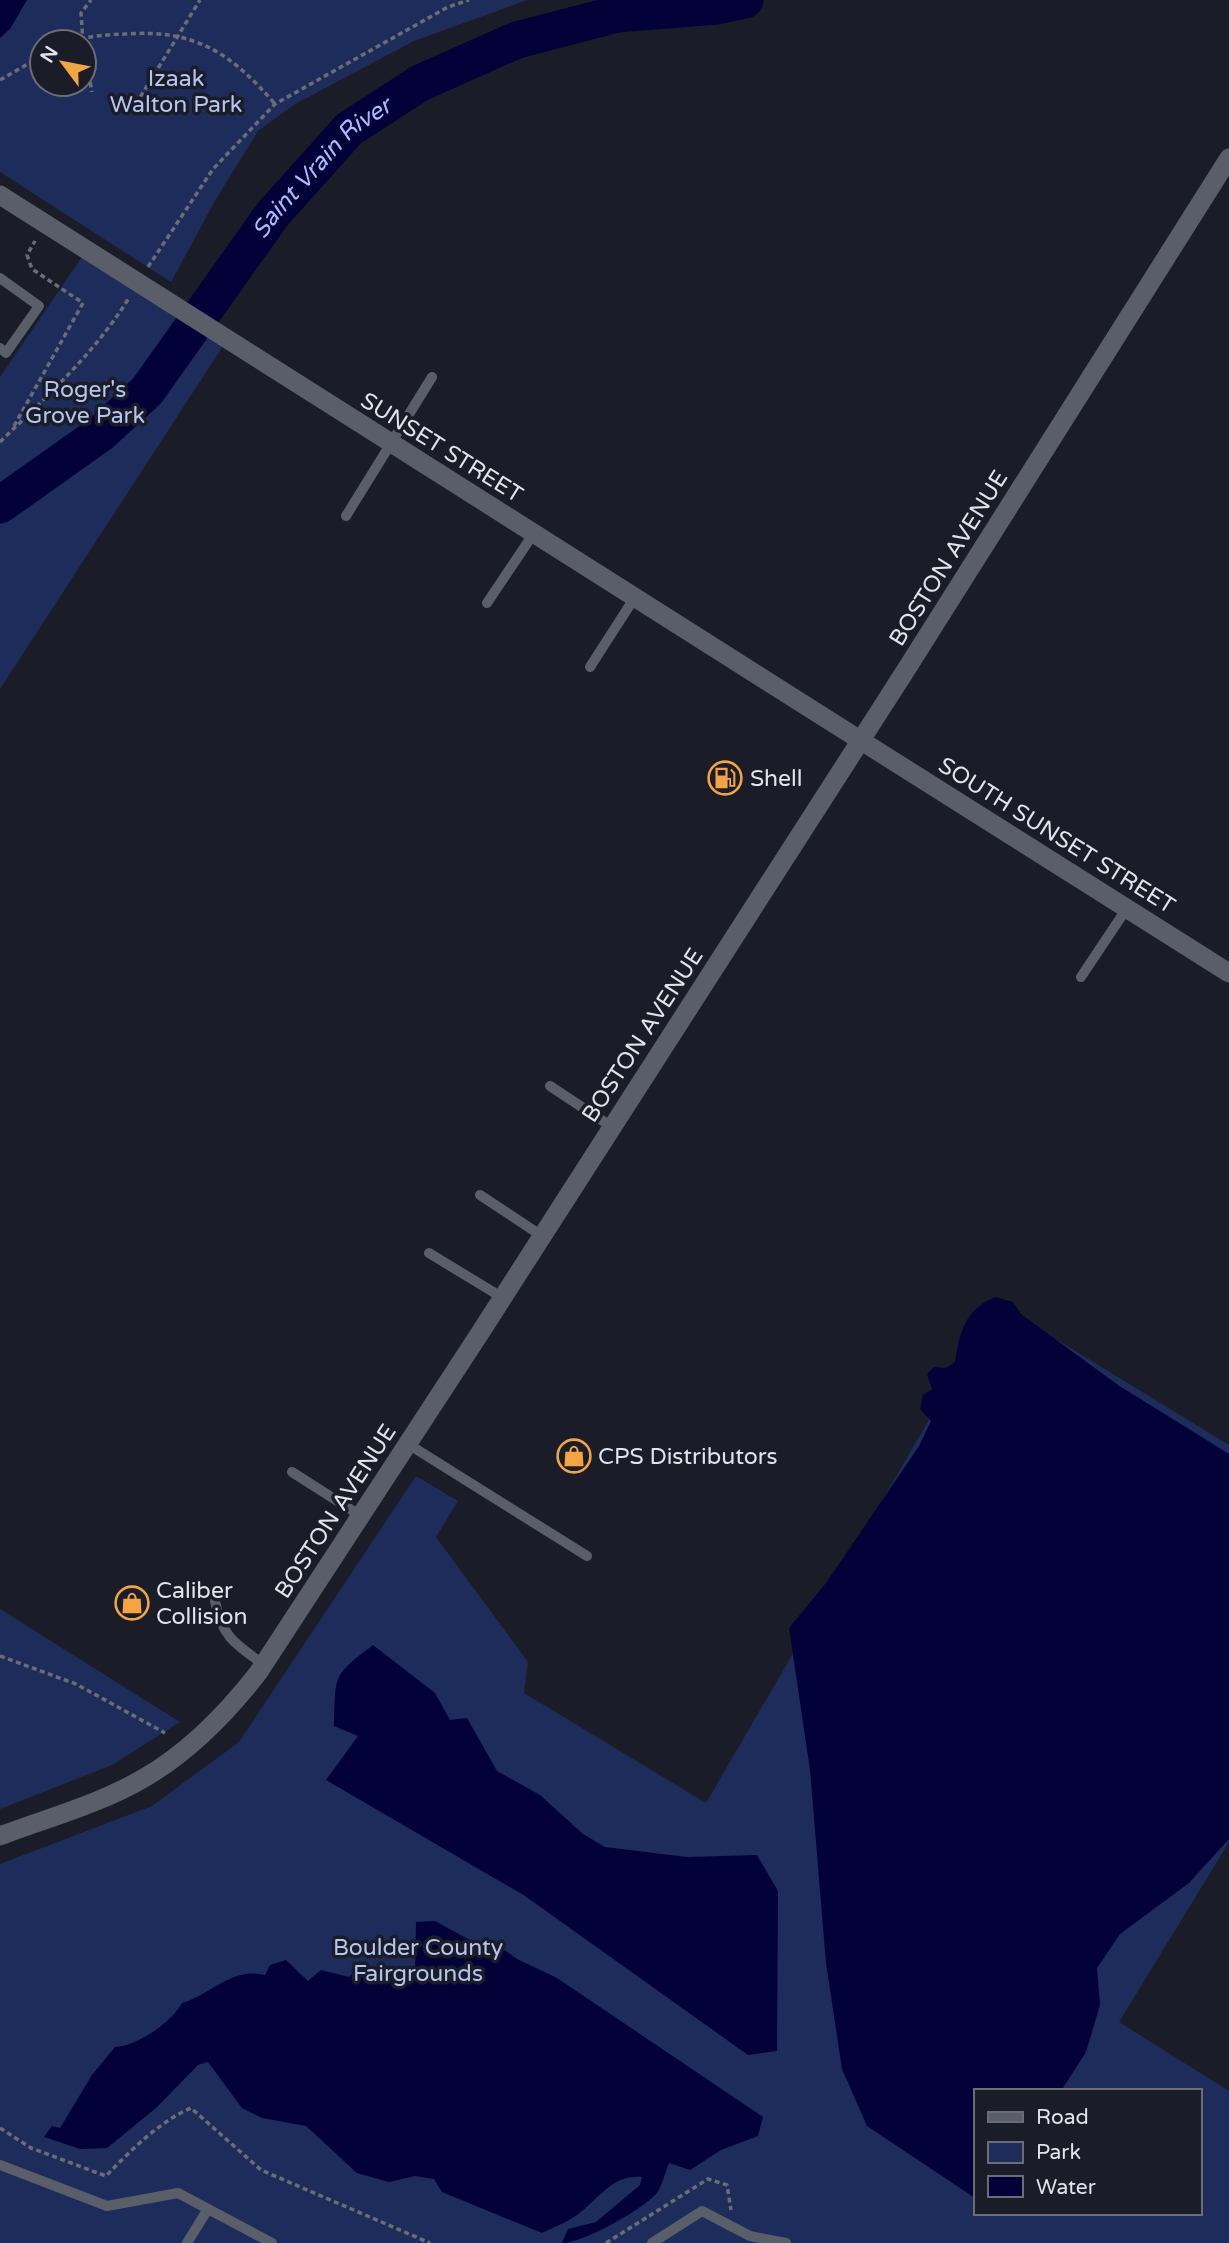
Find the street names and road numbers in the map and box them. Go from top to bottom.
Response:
street label: SUNSET STREET [355,387,528,509]
street label: BOSTON AVENUE [883,466,1014,652]
street label: SOUTH SUNSET STREET [933,751,1180,920]
street label: BOSTON AVENUE [576,943,710,1128]
street label: BOSTON AVENUE [269,1419,403,1604]

